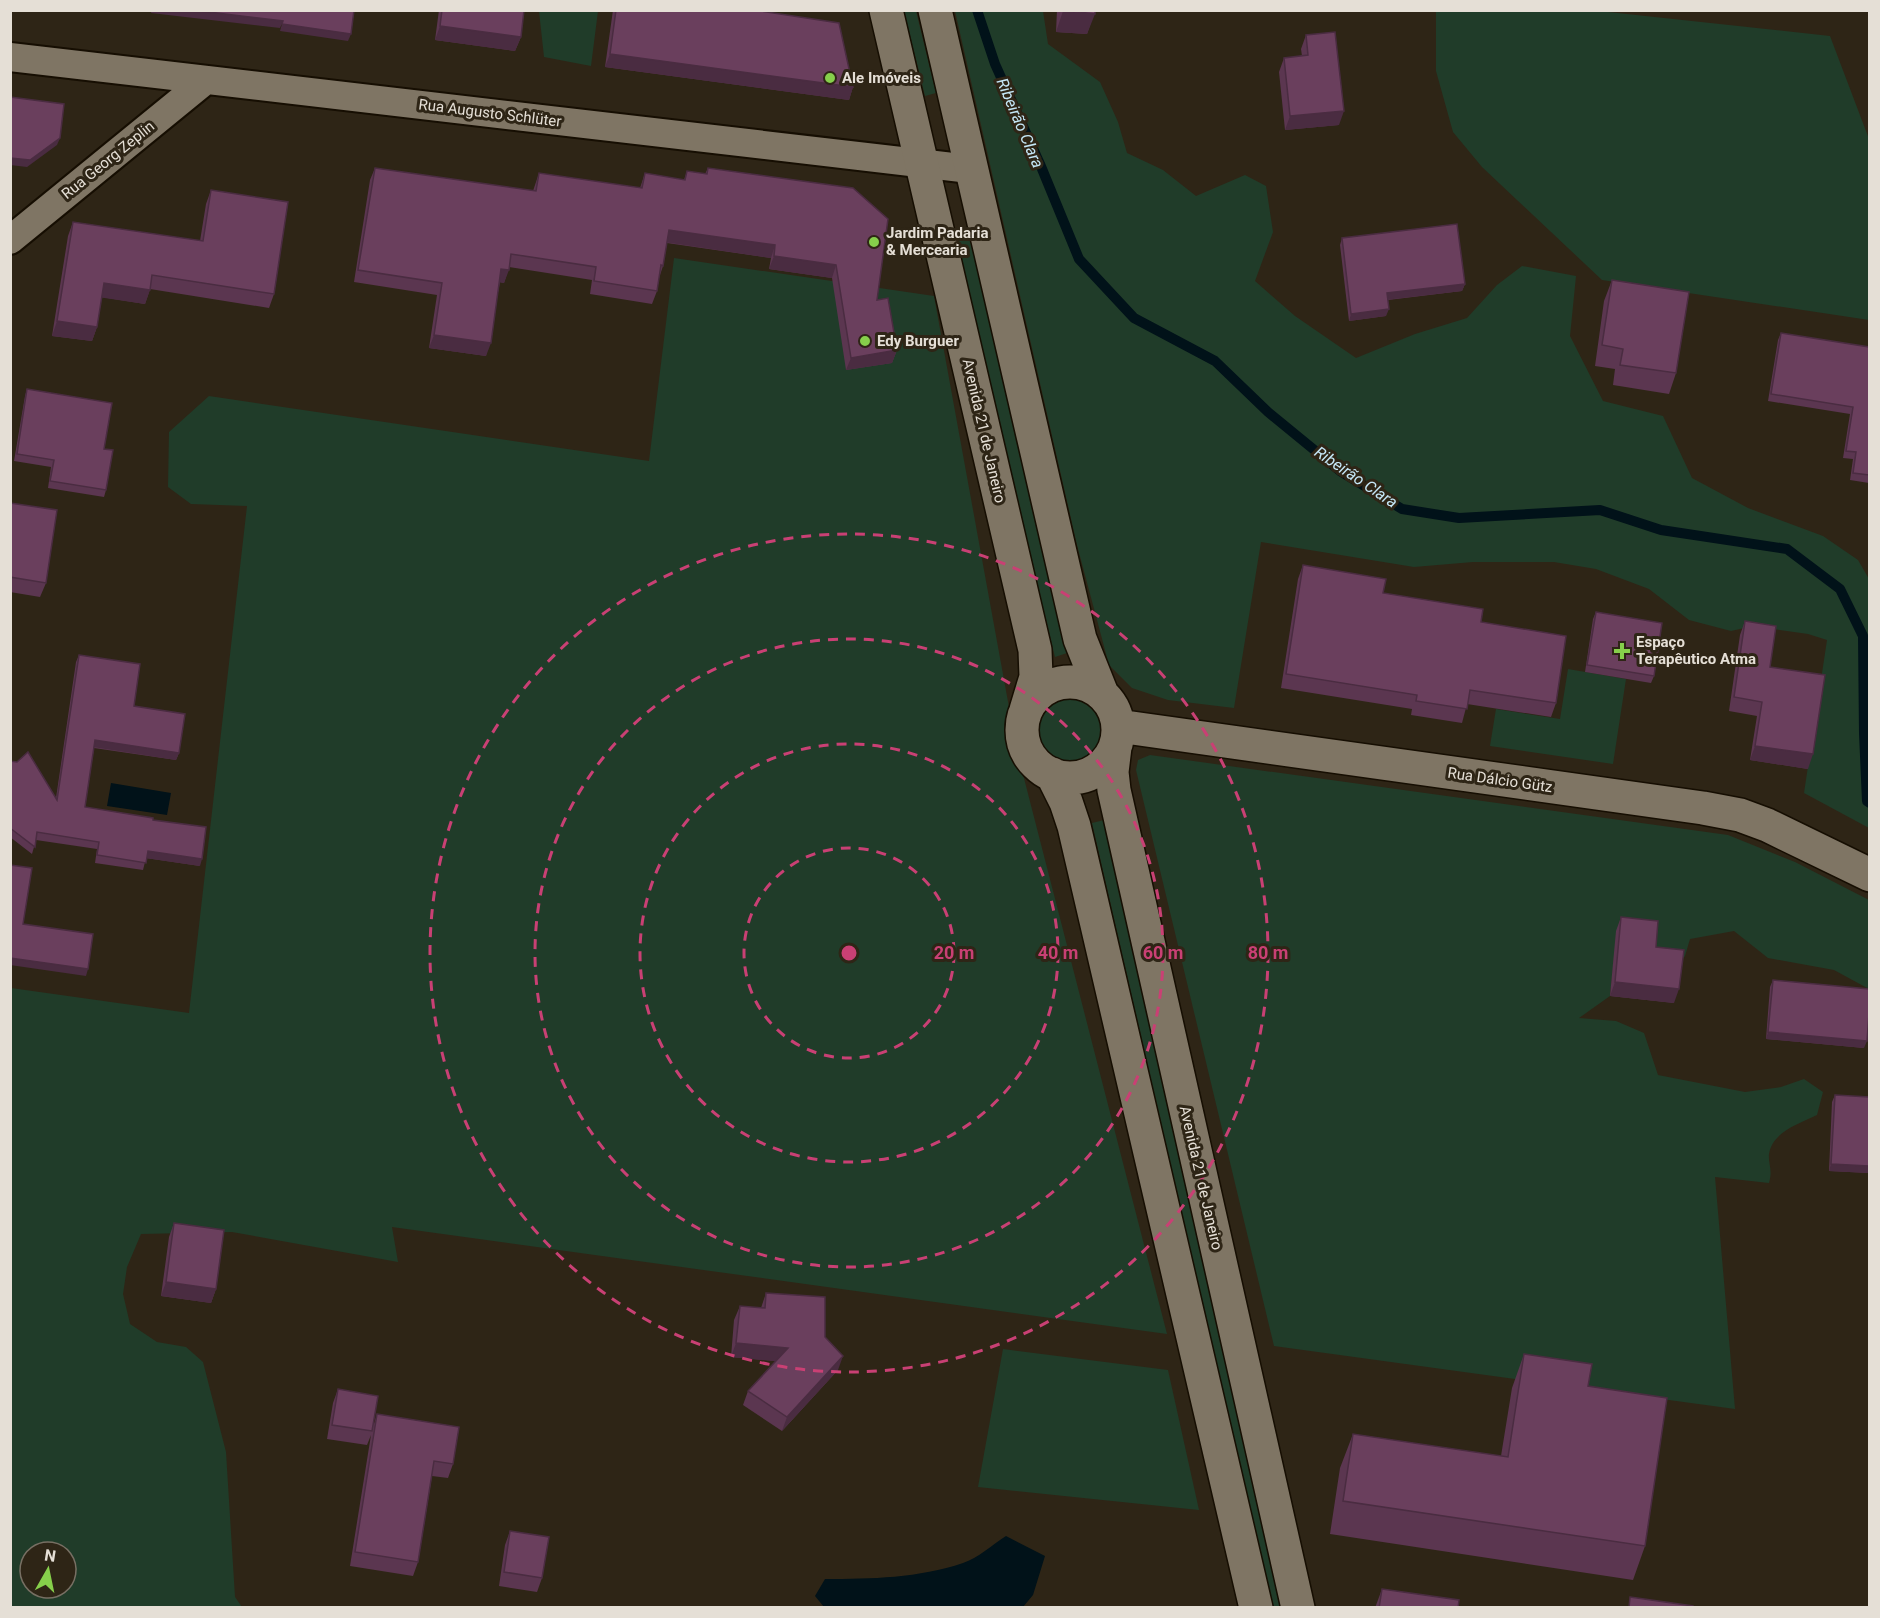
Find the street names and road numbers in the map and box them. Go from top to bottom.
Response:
street label: Rua Augusto Schlüter [418,95,562,131]
street label: Rua Georg Zeplin [58,117,158,203]
street label: Avenida 21 de Janeiro [959,357,1009,505]
street label: Rua Dálcio Gütz [1446,764,1554,796]
street label: Avenida 21 de Janeiro [1176,1104,1226,1252]

